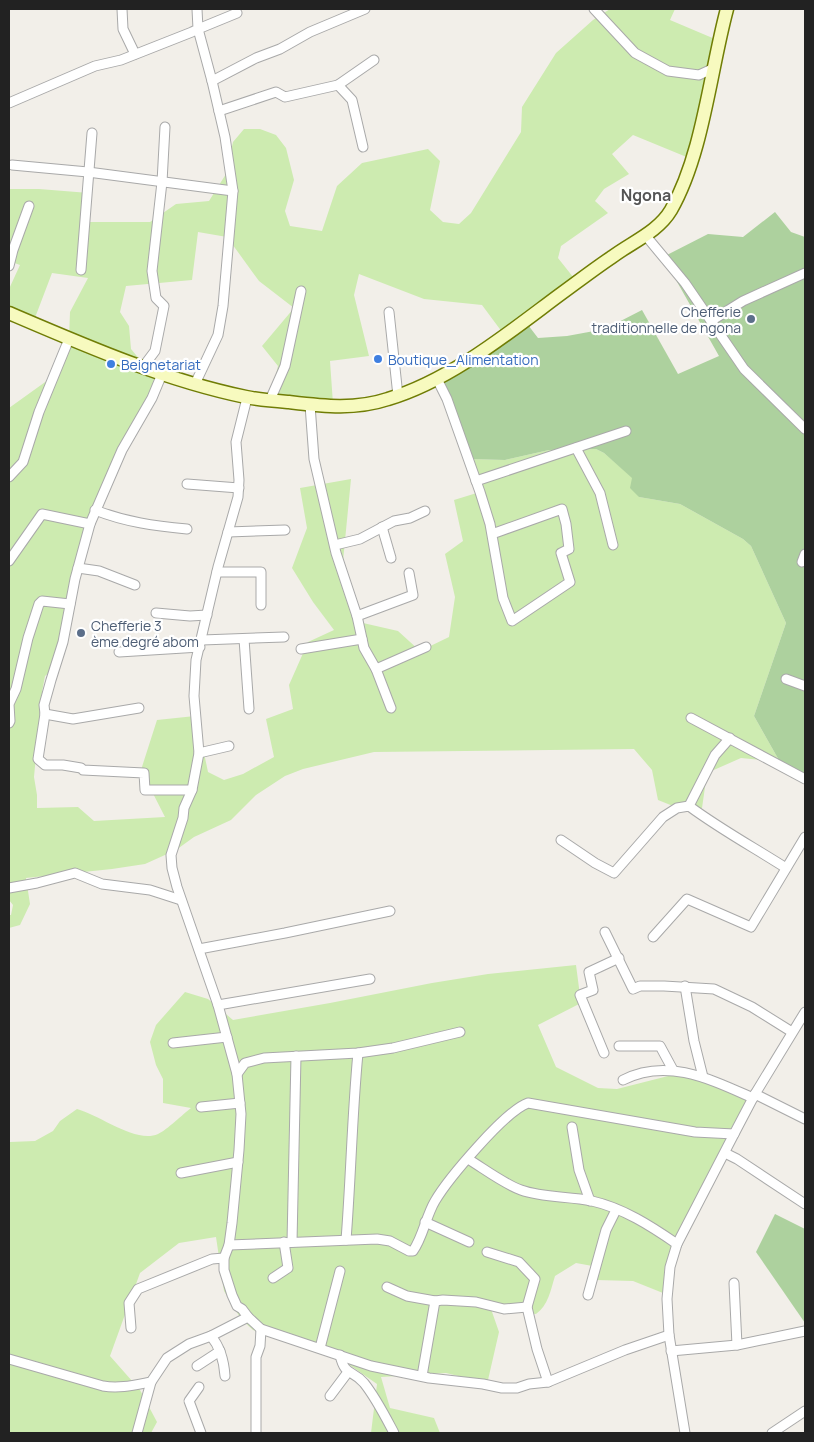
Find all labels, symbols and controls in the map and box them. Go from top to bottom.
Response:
district label: Ngona [621,184,671,206]
place label: Chefferie traditionnelle de ngona [592,302,741,337]
marker: Chefferie traditionnelle de ngona [745,313,757,325]
place label: Boutique_Alimentation [388,350,538,369]
marker: Boutique_Alimentation [372,353,384,365]
place label: Beignetariat [121,355,201,374]
marker: Beignetariat [105,358,117,370]
place label: Chefferie 3 ème degré abom [91,616,199,651]
marker: Chefferie 3 ème degré abom [75,627,87,639]

